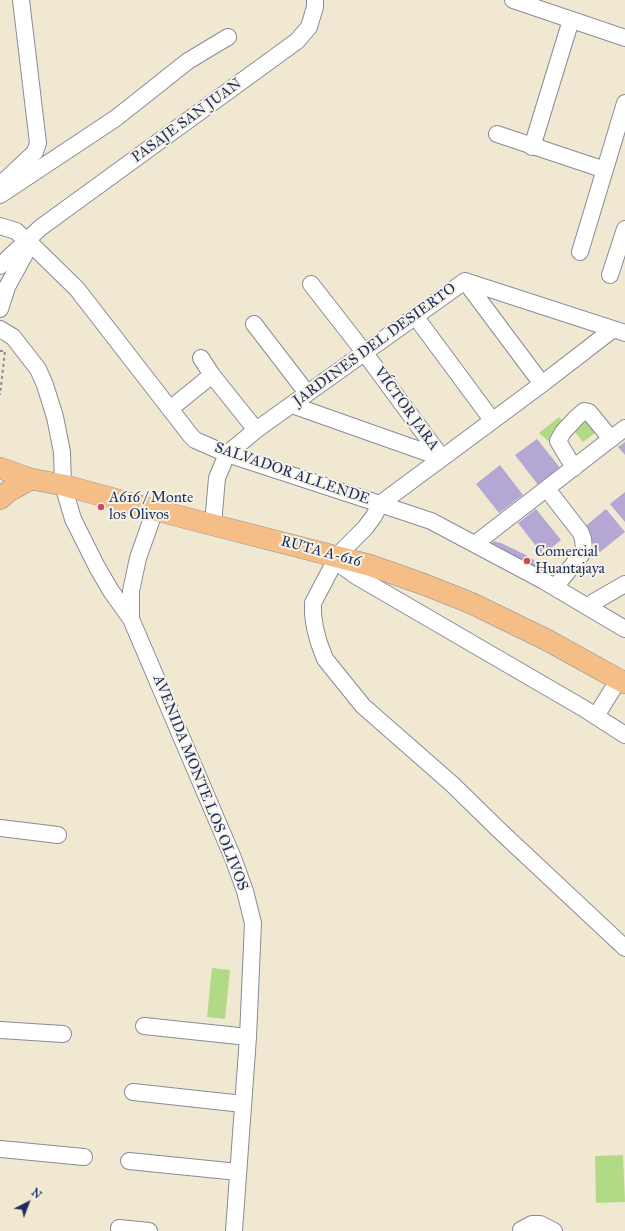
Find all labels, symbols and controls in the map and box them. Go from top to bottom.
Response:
street label: PASAJE SAN JUAN [128,75,246,167]
street label: JARDINES DEL DESIERTO [290,280,460,410]
street label: VÍCTOR JARA [370,364,442,454]
street label: SALVADOR ALLENDE [212,439,372,509]
place label: A616 / Monte los Olivos [109,489,193,524]
marker: A616 / Monte los Olivos [96,502,106,512]
street label: RUTA A-616 [279,533,363,571]
place label: Comercial Huantajaya [535,543,605,578]
marker: Comercial Huantajaya [522,556,532,566]
street label: AVENIDA MONTE LOS OLIVOS [148,672,252,894]
north arrow [8,1183,48,1223]
text: N [29,1186,44,1202]

